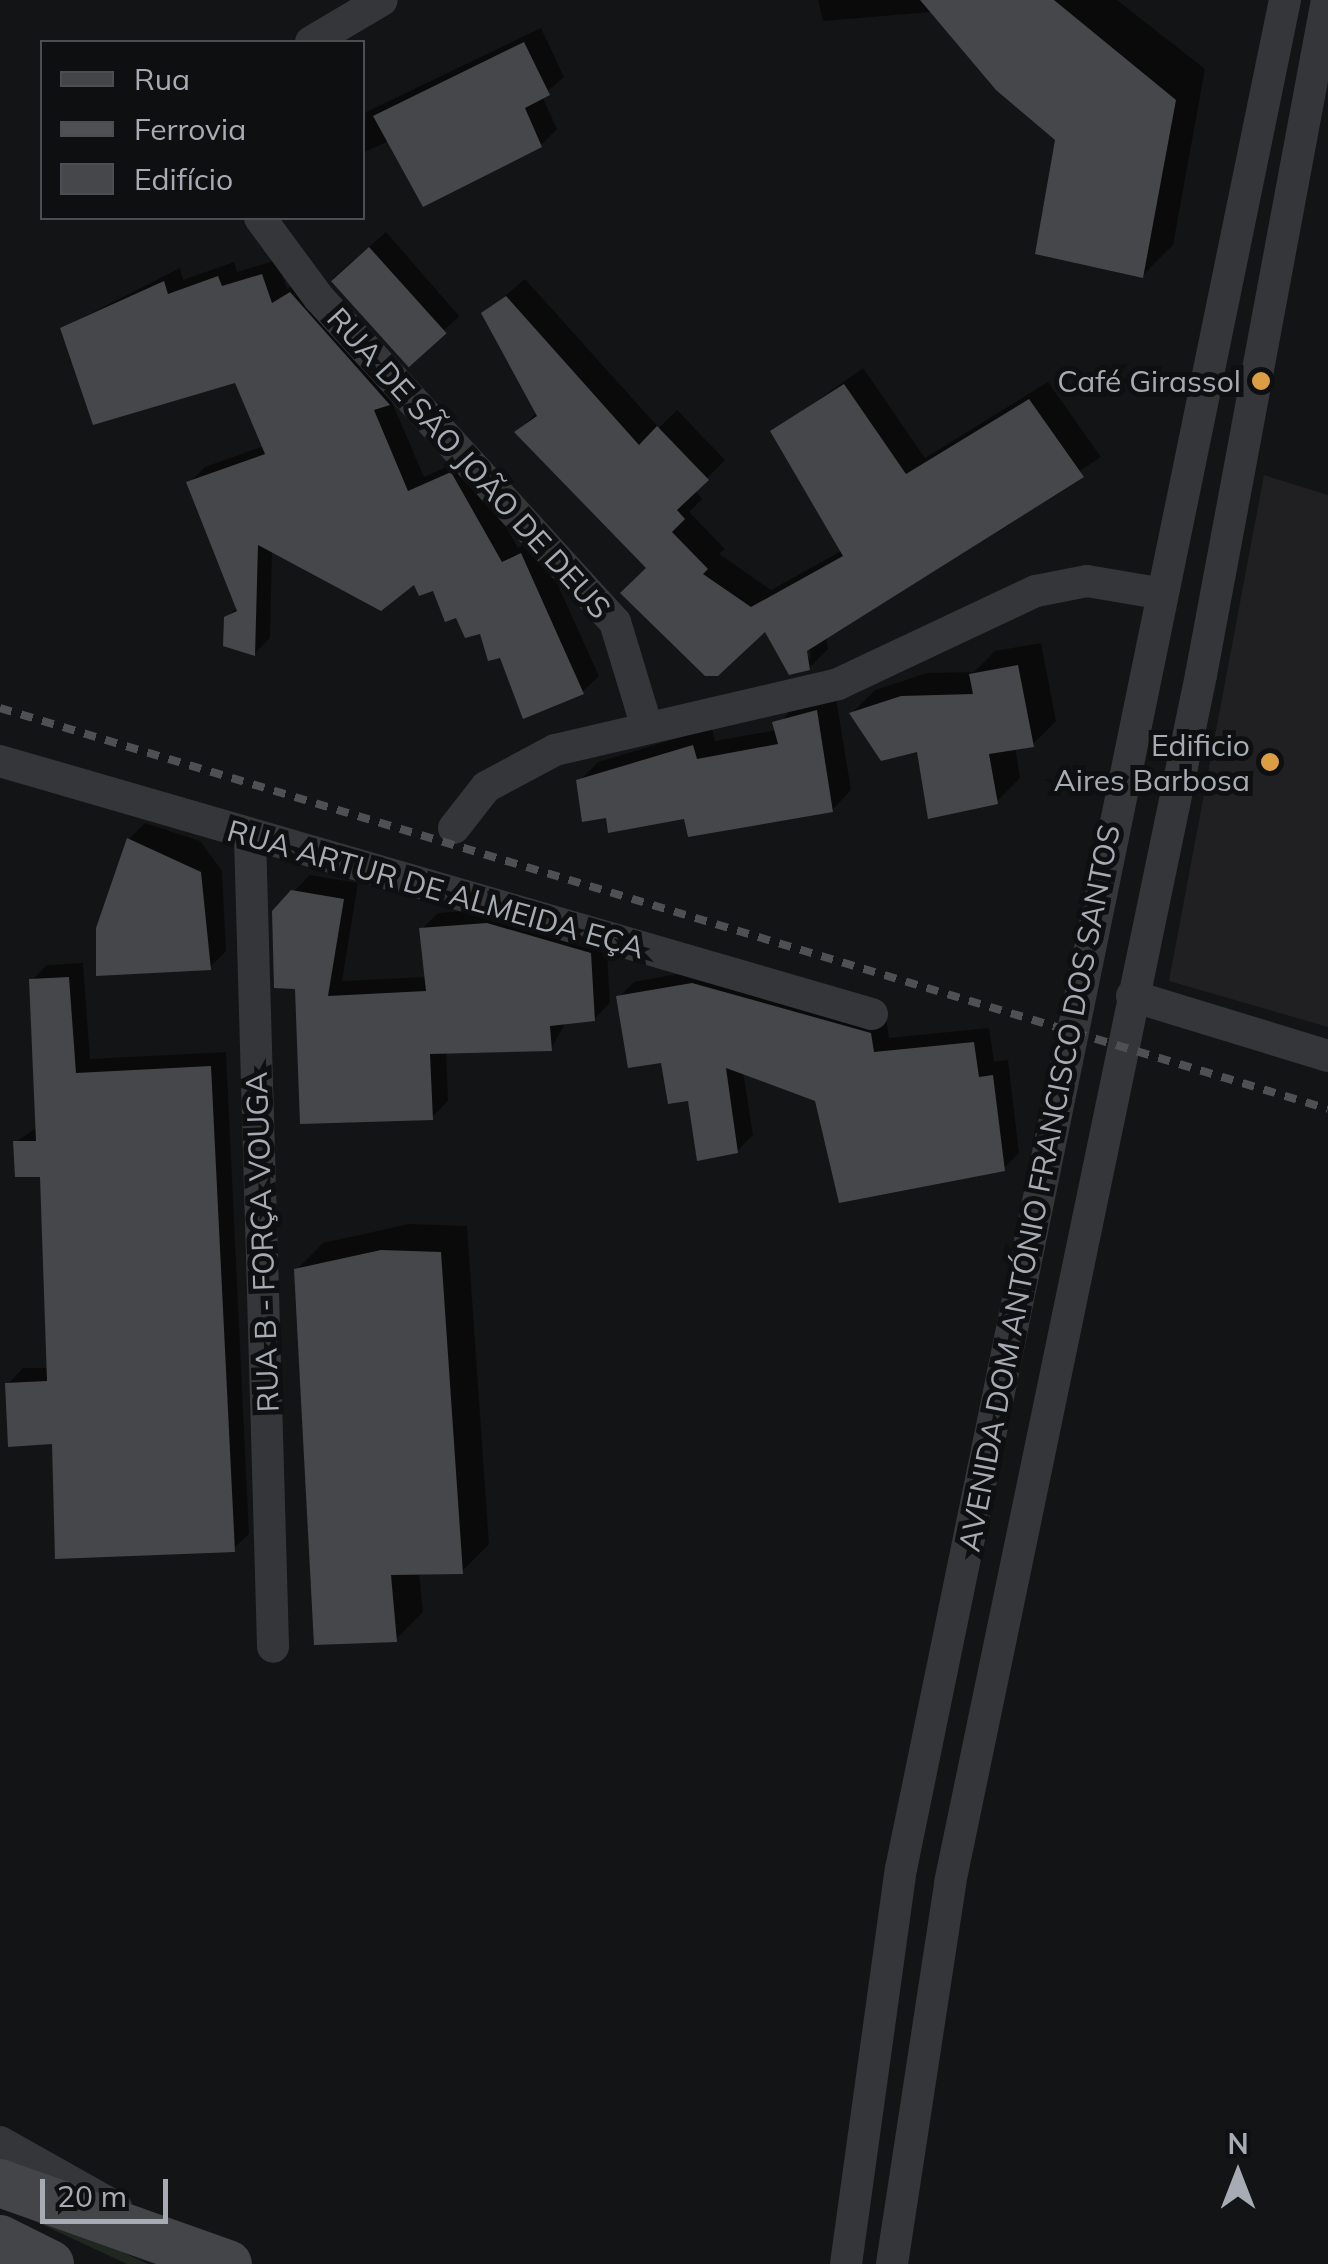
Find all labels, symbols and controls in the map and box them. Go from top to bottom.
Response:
legend [40,40,365,220]
text: Rua [134,60,190,98]
text: Ferrovia [134,110,246,148]
text: Edifício [134,160,233,198]
street label: RUA DE SÃO JOÃO DE DEUS [320,300,618,626]
place label: Café Girassol [1057,363,1241,399]
marker: Café Girassol [1250,370,1272,392]
place label: Edificio Aires Barbosa [1054,727,1250,798]
marker: Edificio Aires Barbosa [1259,751,1281,773]
street label: RUA ARTUR DE ALMEIDA EÇA [223,812,649,966]
street label: AVENIDA DOM ANTÓNIO FRANCISCO DOS SANTOS [951,822,1127,1554]
street label: RUA B - FORÇA VOUGA [238,1071,286,1413]
north arrow [1188,2124,1288,2224]
text: N [1227,2126,1249,2161]
scale bar [45,2159,172,2221]
text: 20 m [57,2177,127,2215]

